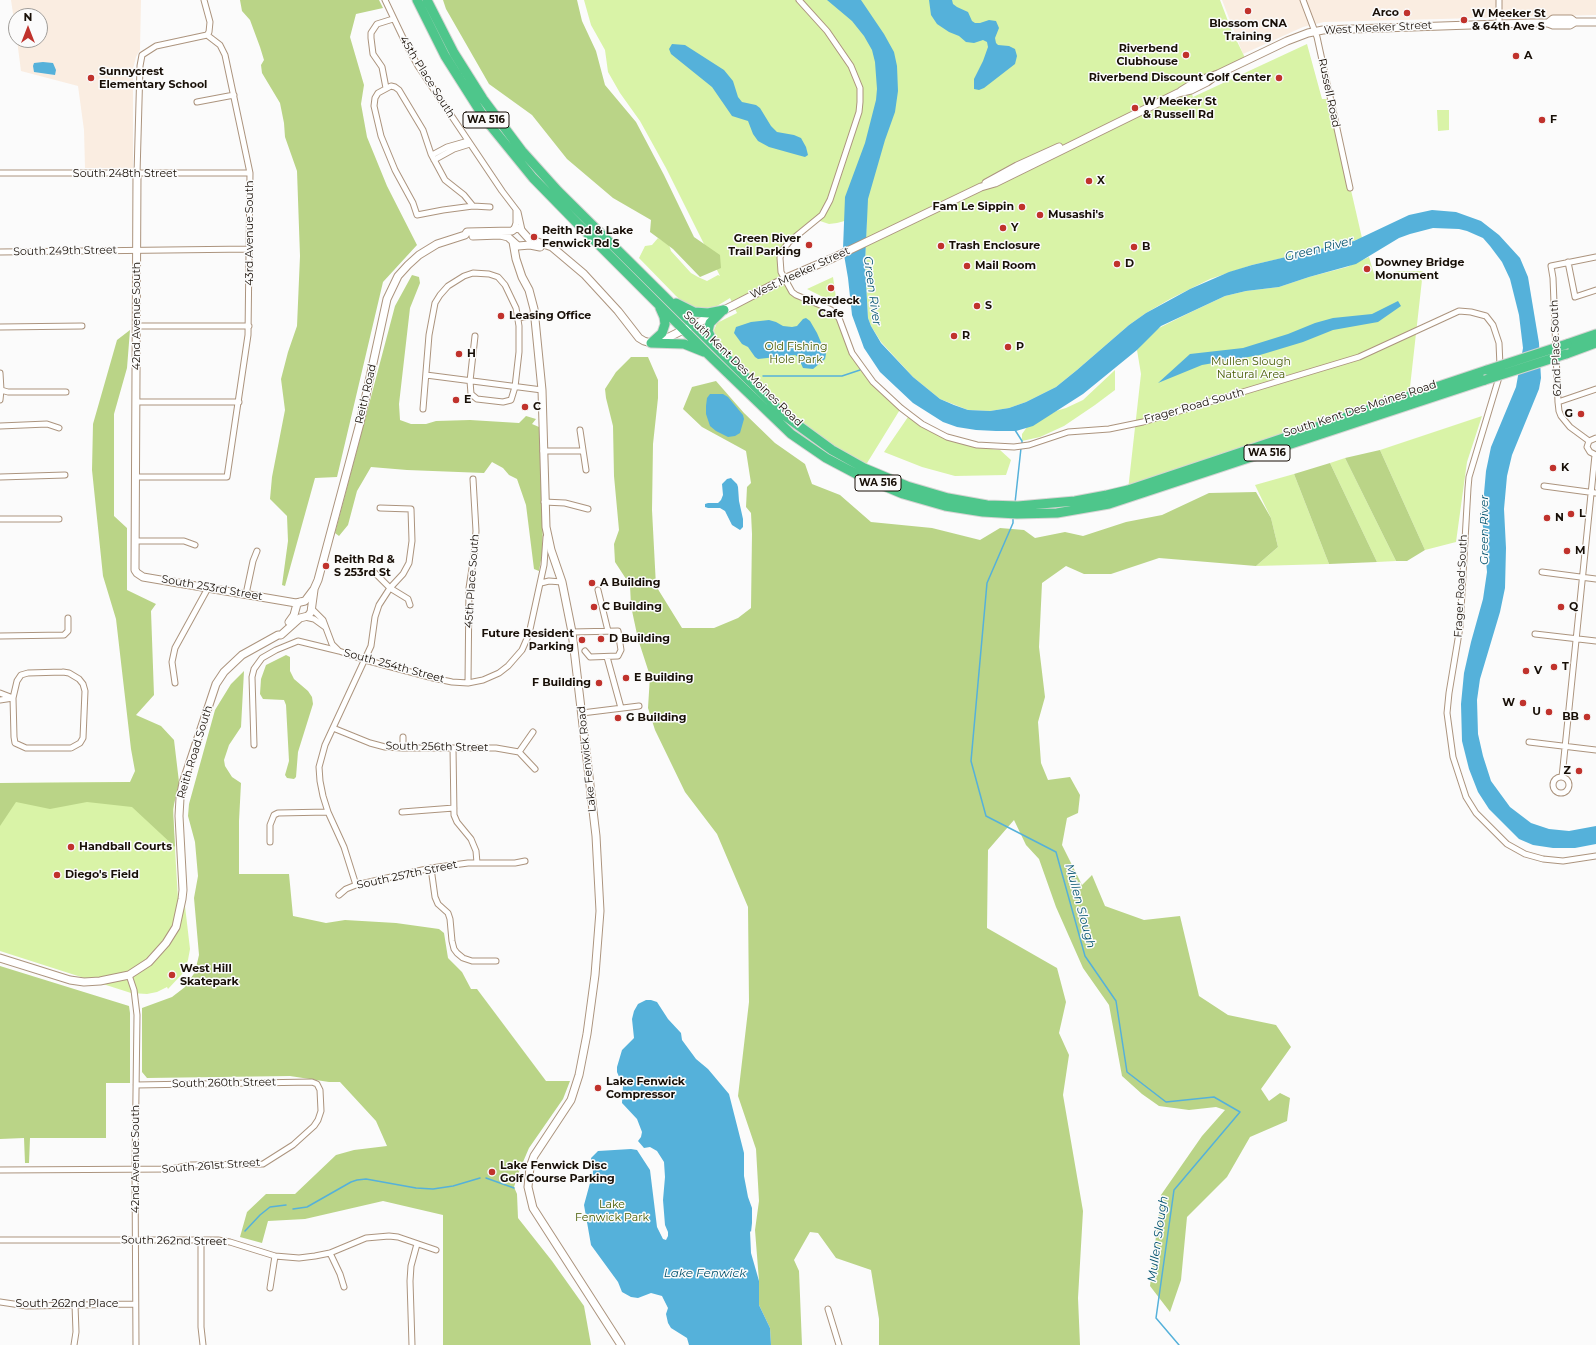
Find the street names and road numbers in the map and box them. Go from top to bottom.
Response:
street label: West Meeker Street [1324,19,1432,37]
street label: 45th Place South [396,34,458,120]
street label: Russell Road [1315,57,1343,129]
road number: WA 516 [463,112,509,128]
street label: South 248th Street [73,167,177,181]
street label: 43rd Avenue South [243,180,257,286]
street label: South 249th Street [13,243,117,259]
street label: West Meeker Street [748,244,852,302]
street label: 42nd Avenue South [130,262,144,370]
street label: 62nd Place South [1548,299,1564,397]
street label: South Kent Des Moines Road [681,309,805,429]
street label: Reith Road [353,363,379,425]
street label: South Kent Des Moines Road [1282,378,1438,440]
street label: Frager Road South [1142,385,1246,427]
road number: WA 516 [1244,445,1290,461]
road number: WA 516 [855,475,901,491]
street label: 45th Place South [462,534,482,628]
street label: Frager Road South [1452,534,1470,638]
street label: South 253rd Street [160,573,264,603]
street label: South 254th Street [342,646,446,686]
street label: Reith Road South [175,704,215,800]
street label: Lake Fenwick Road [575,705,599,813]
street label: South 256th Street [385,740,489,754]
street label: South 257th Street [355,858,459,892]
street label: South 260th Street [172,1075,276,1091]
street label: 42nd Avenue South [129,1105,143,1213]
street label: South 261st Street [161,1156,261,1176]
street label: South 262nd Street [121,1233,227,1249]
street label: South 262nd Place [16,1297,118,1311]

